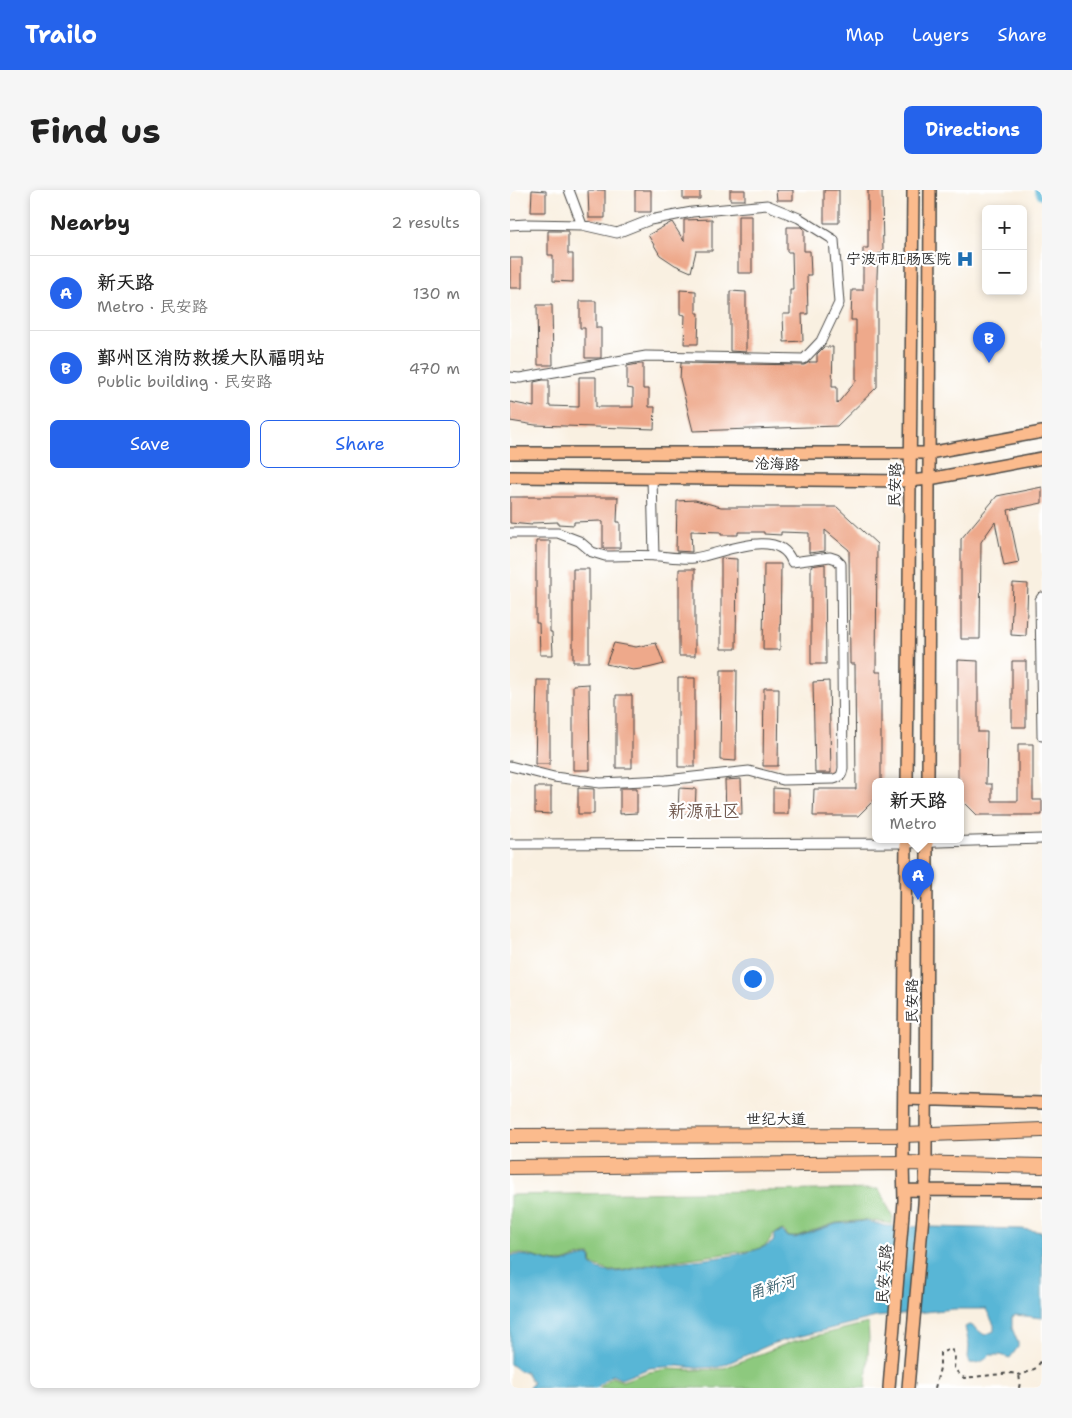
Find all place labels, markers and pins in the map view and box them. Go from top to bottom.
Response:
place label: 宁波市肛肠医院 [846,249,951,269]
hospital icon: 宁波市肛肠医院 [955,249,975,269]
pin: B [973,322,1005,363]
pin: A [902,859,934,900]

